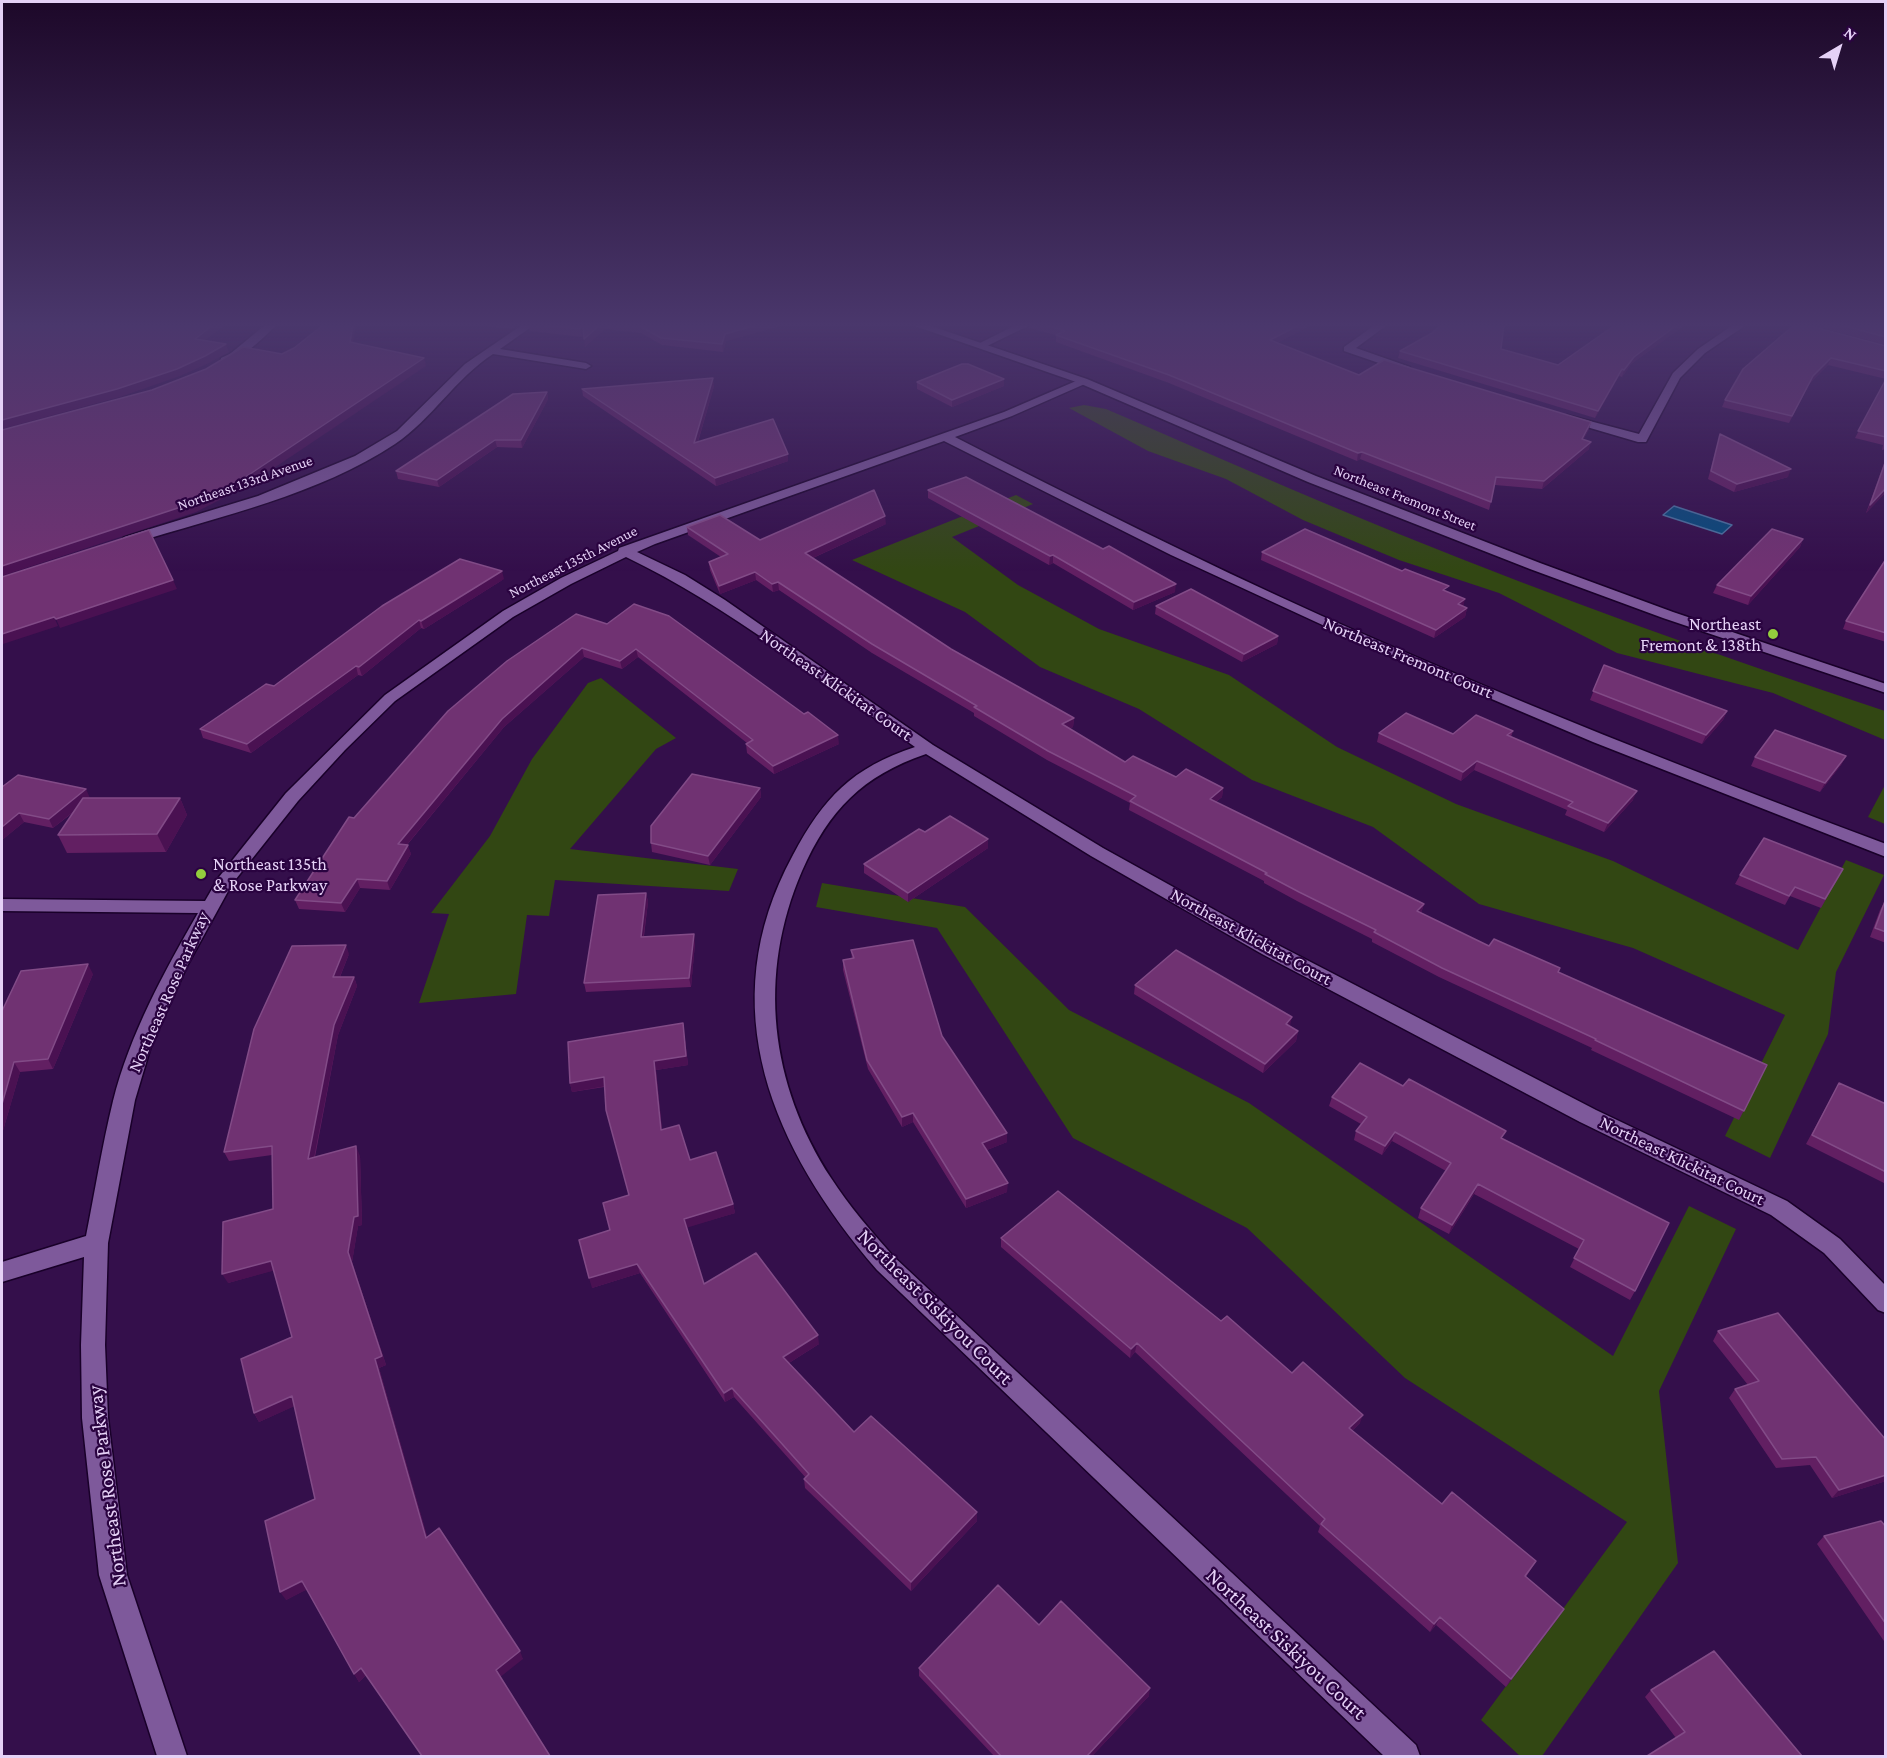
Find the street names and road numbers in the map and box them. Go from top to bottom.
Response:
street label: Northeast 133rd Avenue [175,451,315,515]
street label: Northeast Fremont Street [1331,461,1479,535]
street label: Northeast 135th Avenue [506,522,640,602]
street label: Northeast Fremont Court [1320,613,1496,703]
street label: Northeast Klickitat Court [756,624,916,746]
street label: Northeast Klickitat Court [1167,884,1335,990]
street label: Northeast Rose Parkway [124,908,214,1076]
street label: Northeast Klickitat Court [1596,1112,1768,1210]
street label: Northeast Siskiyou Court [852,1224,1018,1390]
street label: Northeast Rose Parkway [82,1384,132,1588]
street label: Northeast Siskiyou Court [1201,1563,1371,1725]

